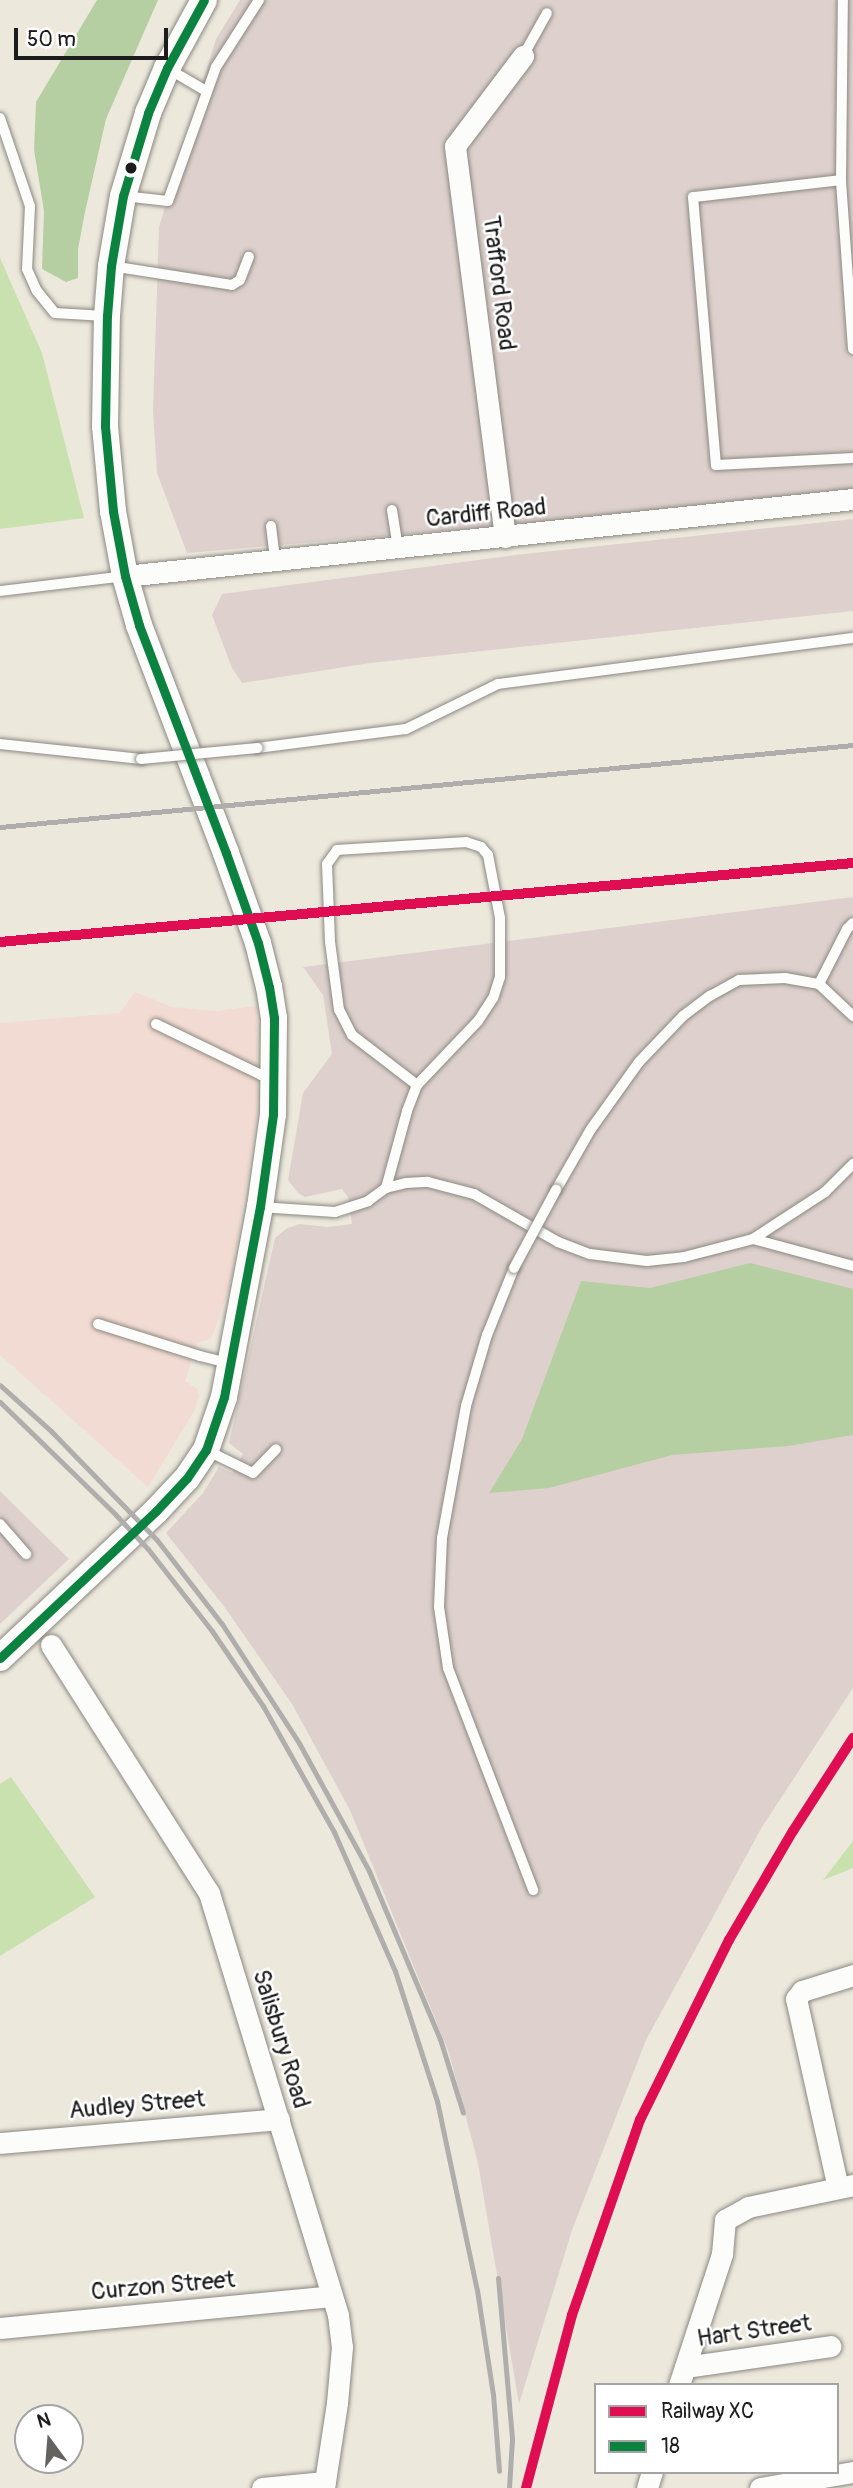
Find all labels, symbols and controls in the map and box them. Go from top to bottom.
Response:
scale bar [18,14,172,58]
text: 50 m [27,26,76,53]
unlabelled marker [124,161,138,175]
street label: Trafford Road [476,214,522,352]
street label: Cardiff Road [424,492,548,534]
street label: Salisbury Road [246,1966,316,2112]
street label: Audley Street [68,2085,206,2125]
street label: Curzon Street [90,2265,236,2307]
street label: Hart Street [695,2309,813,2353]
legend [594,2383,839,2474]
text: Railway XC [661,2398,754,2425]
north arrow [14,2404,84,2474]
text: N [34,2407,53,2434]
text: 18 [661,2433,680,2460]

